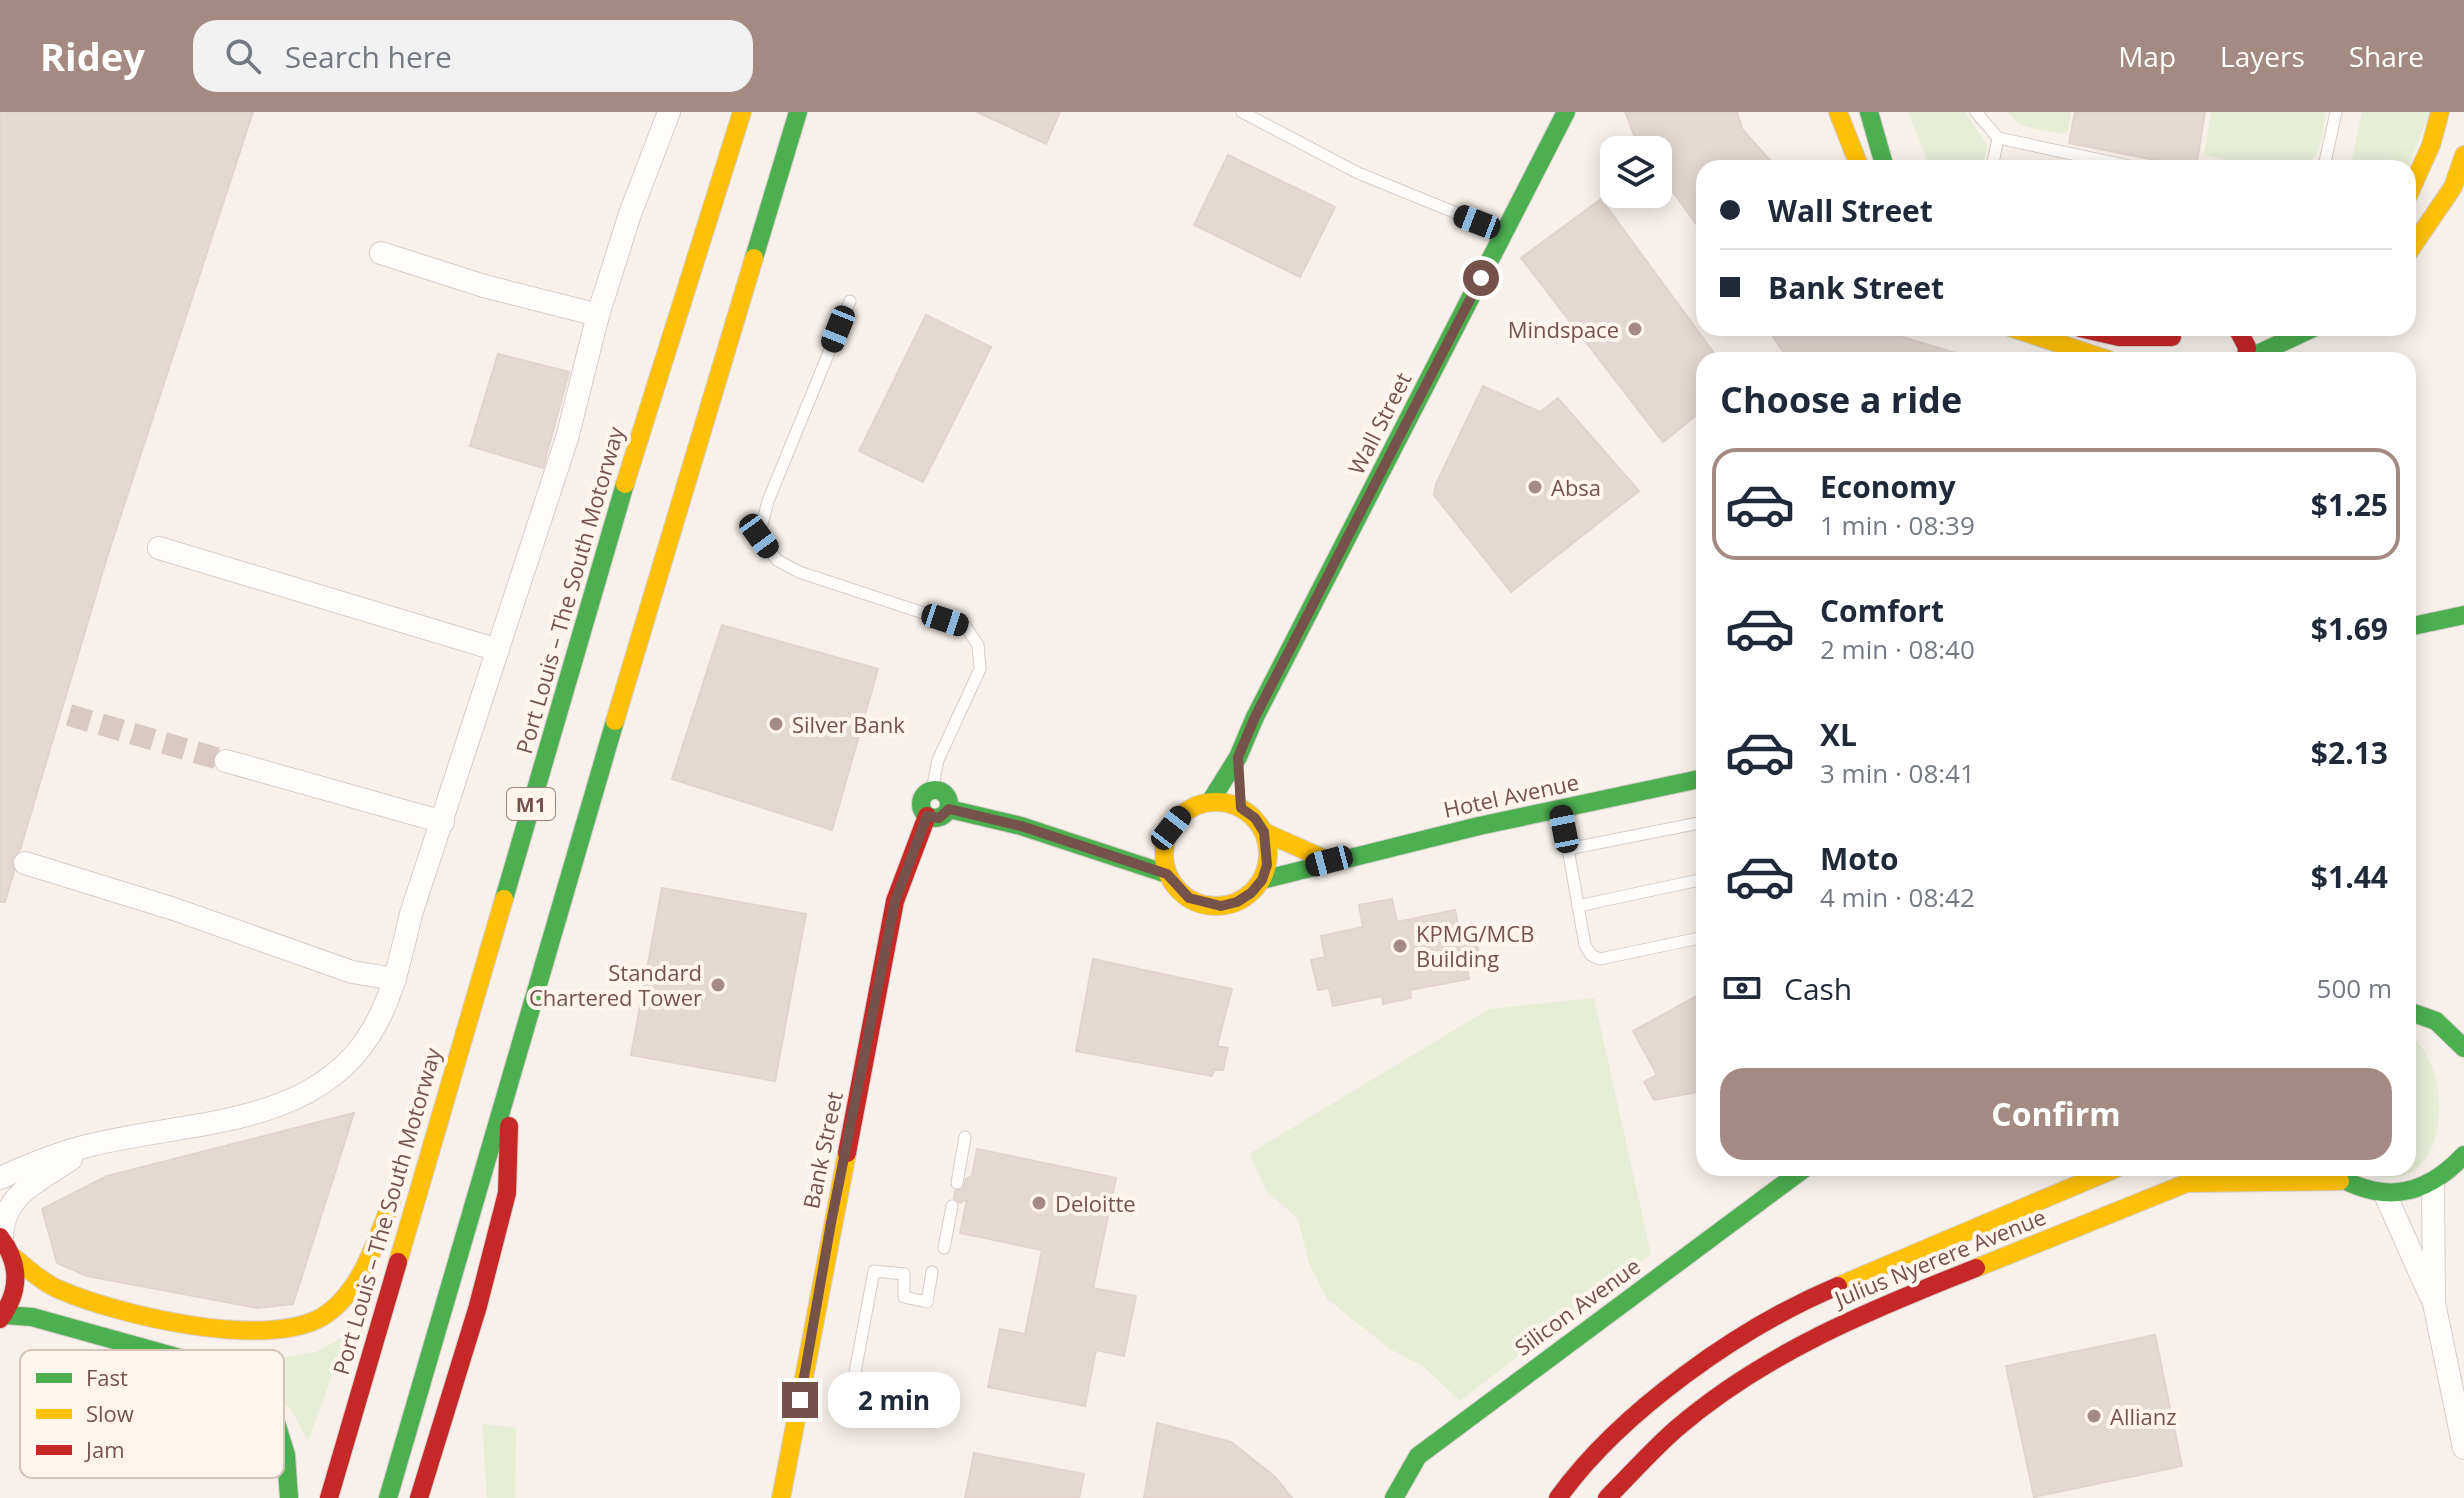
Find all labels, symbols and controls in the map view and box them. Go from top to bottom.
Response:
search box [193,20,753,92]
text: Ridey [40,30,145,82]
icon: search [221,34,265,78]
text: Search here [285,36,452,77]
text: Map [2118,37,2176,75]
text: Layers [2220,37,2305,75]
text: Share [2349,37,2424,75]
map controls [1600,136,1672,208]
button: layers [1600,136,1672,208]
text: Wall Street [1768,190,1933,231]
car [1450,202,1504,242]
route start [1463,260,1499,296]
text: Bank Street [1768,267,1944,308]
car [818,302,858,356]
place label: Mindspace [1508,314,1619,344]
marker: Mindspace [1626,320,1644,338]
street label: Wall Street [1340,367,1418,479]
text: Choose a ride [1720,375,1962,424]
street label: Port Louis – The South Motorway [508,422,630,757]
text: Economy [1820,466,1956,507]
icon: car [1724,468,1796,540]
place label: Absa [1551,472,1601,502]
marker: Absa [1526,478,1544,496]
text: $1.25 [2311,484,2388,525]
text: 1 min · 08:39 [1820,507,1975,543]
car [735,510,783,562]
text: Comfort [1820,590,1944,631]
icon: car [1724,592,1796,664]
car [918,601,972,639]
text: $1.69 [2311,608,2388,649]
text: 2 min · 08:40 [1820,631,1975,667]
place label: Silver Bank [792,709,905,739]
text: XL [1820,714,1857,755]
marker: Silver Bank [767,715,785,733]
icon: car [1724,716,1796,788]
text: $2.13 [2311,732,2388,773]
text: 3 min · 08:41 [1820,755,1975,791]
street label: Hotel Avenue [1441,766,1581,824]
road number: M1 [507,788,555,820]
car [1147,802,1195,854]
car [1548,803,1580,855]
text: Moto [1820,838,1898,879]
icon: car [1724,840,1796,912]
car [1303,843,1355,879]
text: $1.44 [2311,856,2388,897]
text: 4 min · 08:42 [1820,879,1975,915]
place label: KPMG/MCB Building [1416,918,1534,973]
marker: KPMG/MCB Building [1391,937,1409,955]
place label: Standard Chartered Tower [529,957,702,1012]
icon: cash [1720,966,1764,1010]
text: Cash [1784,968,1852,1009]
text: 500 m [2317,970,2392,1006]
marker: Standard Chartered Tower [709,976,727,994]
street label: Port Louis – The South Motorway [325,1043,447,1378]
button: Confirm [1720,1068,2392,1160]
street label: Bank Street [795,1089,849,1211]
place label: Deloitte [1055,1188,1136,1218]
marker: Deloitte [1030,1194,1048,1212]
street label: Julius Nyerere Avenue [1828,1201,2050,1314]
street label: Silicon Avenue [1508,1250,1646,1362]
legend [20,1350,284,1478]
text: Fast [86,1362,128,1392]
callout: 2 min [828,1372,960,1428]
route end [782,1382,818,1418]
text: 2 min [858,1382,930,1418]
text: Slow [86,1398,134,1428]
place label: Allianz [2110,1401,2177,1431]
marker: Allianz [2085,1407,2103,1425]
text: Jam [84,1434,125,1464]

